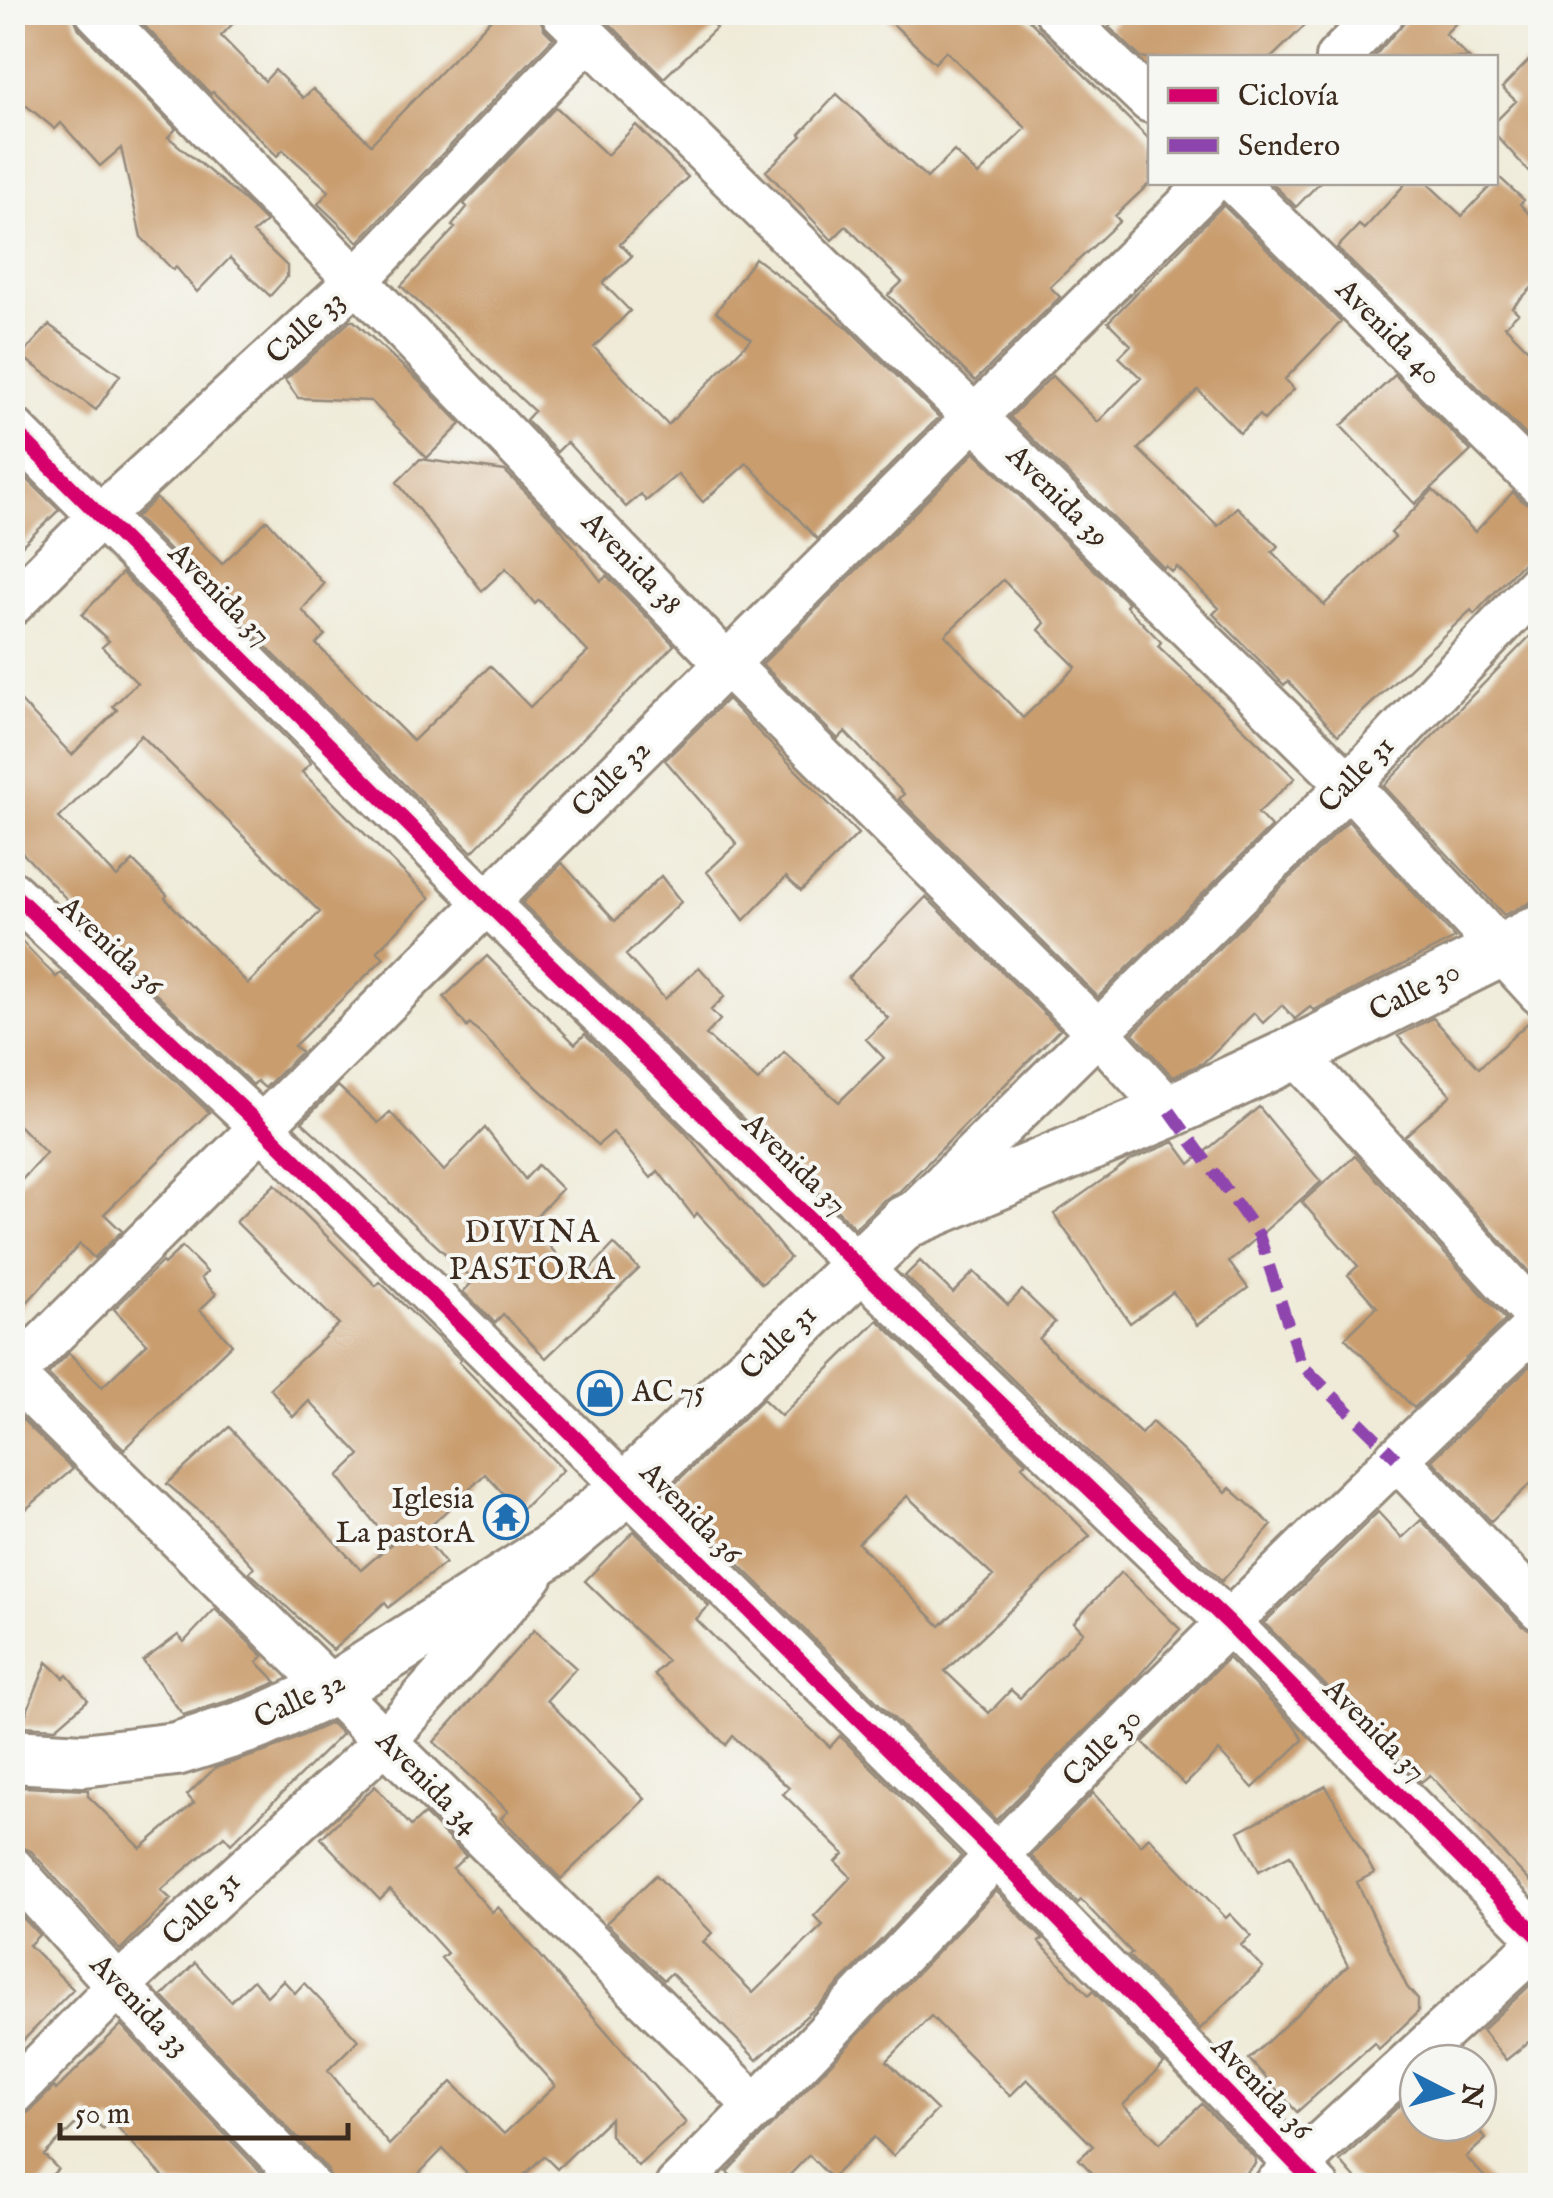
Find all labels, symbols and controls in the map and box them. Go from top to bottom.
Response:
legend [1148,55,1498,185]
text: Ciclovía [1238,78,1338,116]
text: Sendero [1238,128,1340,166]
street label: Avenida 40 [1326,271,1449,394]
street label: Calle 33 [259,283,353,373]
street label: Avenida 39 [997,437,1116,556]
street label: Avenida 38 [572,504,689,624]
street label: Avenida 37 [158,534,279,655]
street label: Calle 31 [1311,728,1403,822]
street label: Calle 32 [565,732,659,826]
street label: Avenida 36 [49,888,171,1006]
street label: Calle 30 [1363,953,1467,1031]
street label: Avenida 37 [733,1105,854,1224]
district label: DIVINA PASTORA [449,1213,617,1291]
street label: Calle 31 [732,1297,826,1389]
shop icon: AC 75 [577,1370,623,1416]
place label: AC 75 [631,1374,705,1412]
street label: Avenida 36 [630,1454,750,1574]
place label: Iglesia La pastorA [336,1481,475,1553]
temple icon: Iglesia La pastorA [483,1494,529,1540]
street label: Calle 32 [248,1663,352,1739]
street label: Avenida 37 [1313,1670,1434,1791]
street label: Calle 30 [1055,1700,1151,1796]
street label: Avenida 34 [366,1722,487,1843]
street label: Calle 31 [155,1863,249,1955]
street label: Avenida 33 [80,1946,197,2065]
street label: Avenida 36 [1202,2028,1321,2150]
north arrow [1398,2043,1498,2143]
scale bar [60,2078,348,2140]
text: N [1452,2080,1489,2109]
text: 50 m [75,2096,130,2134]

